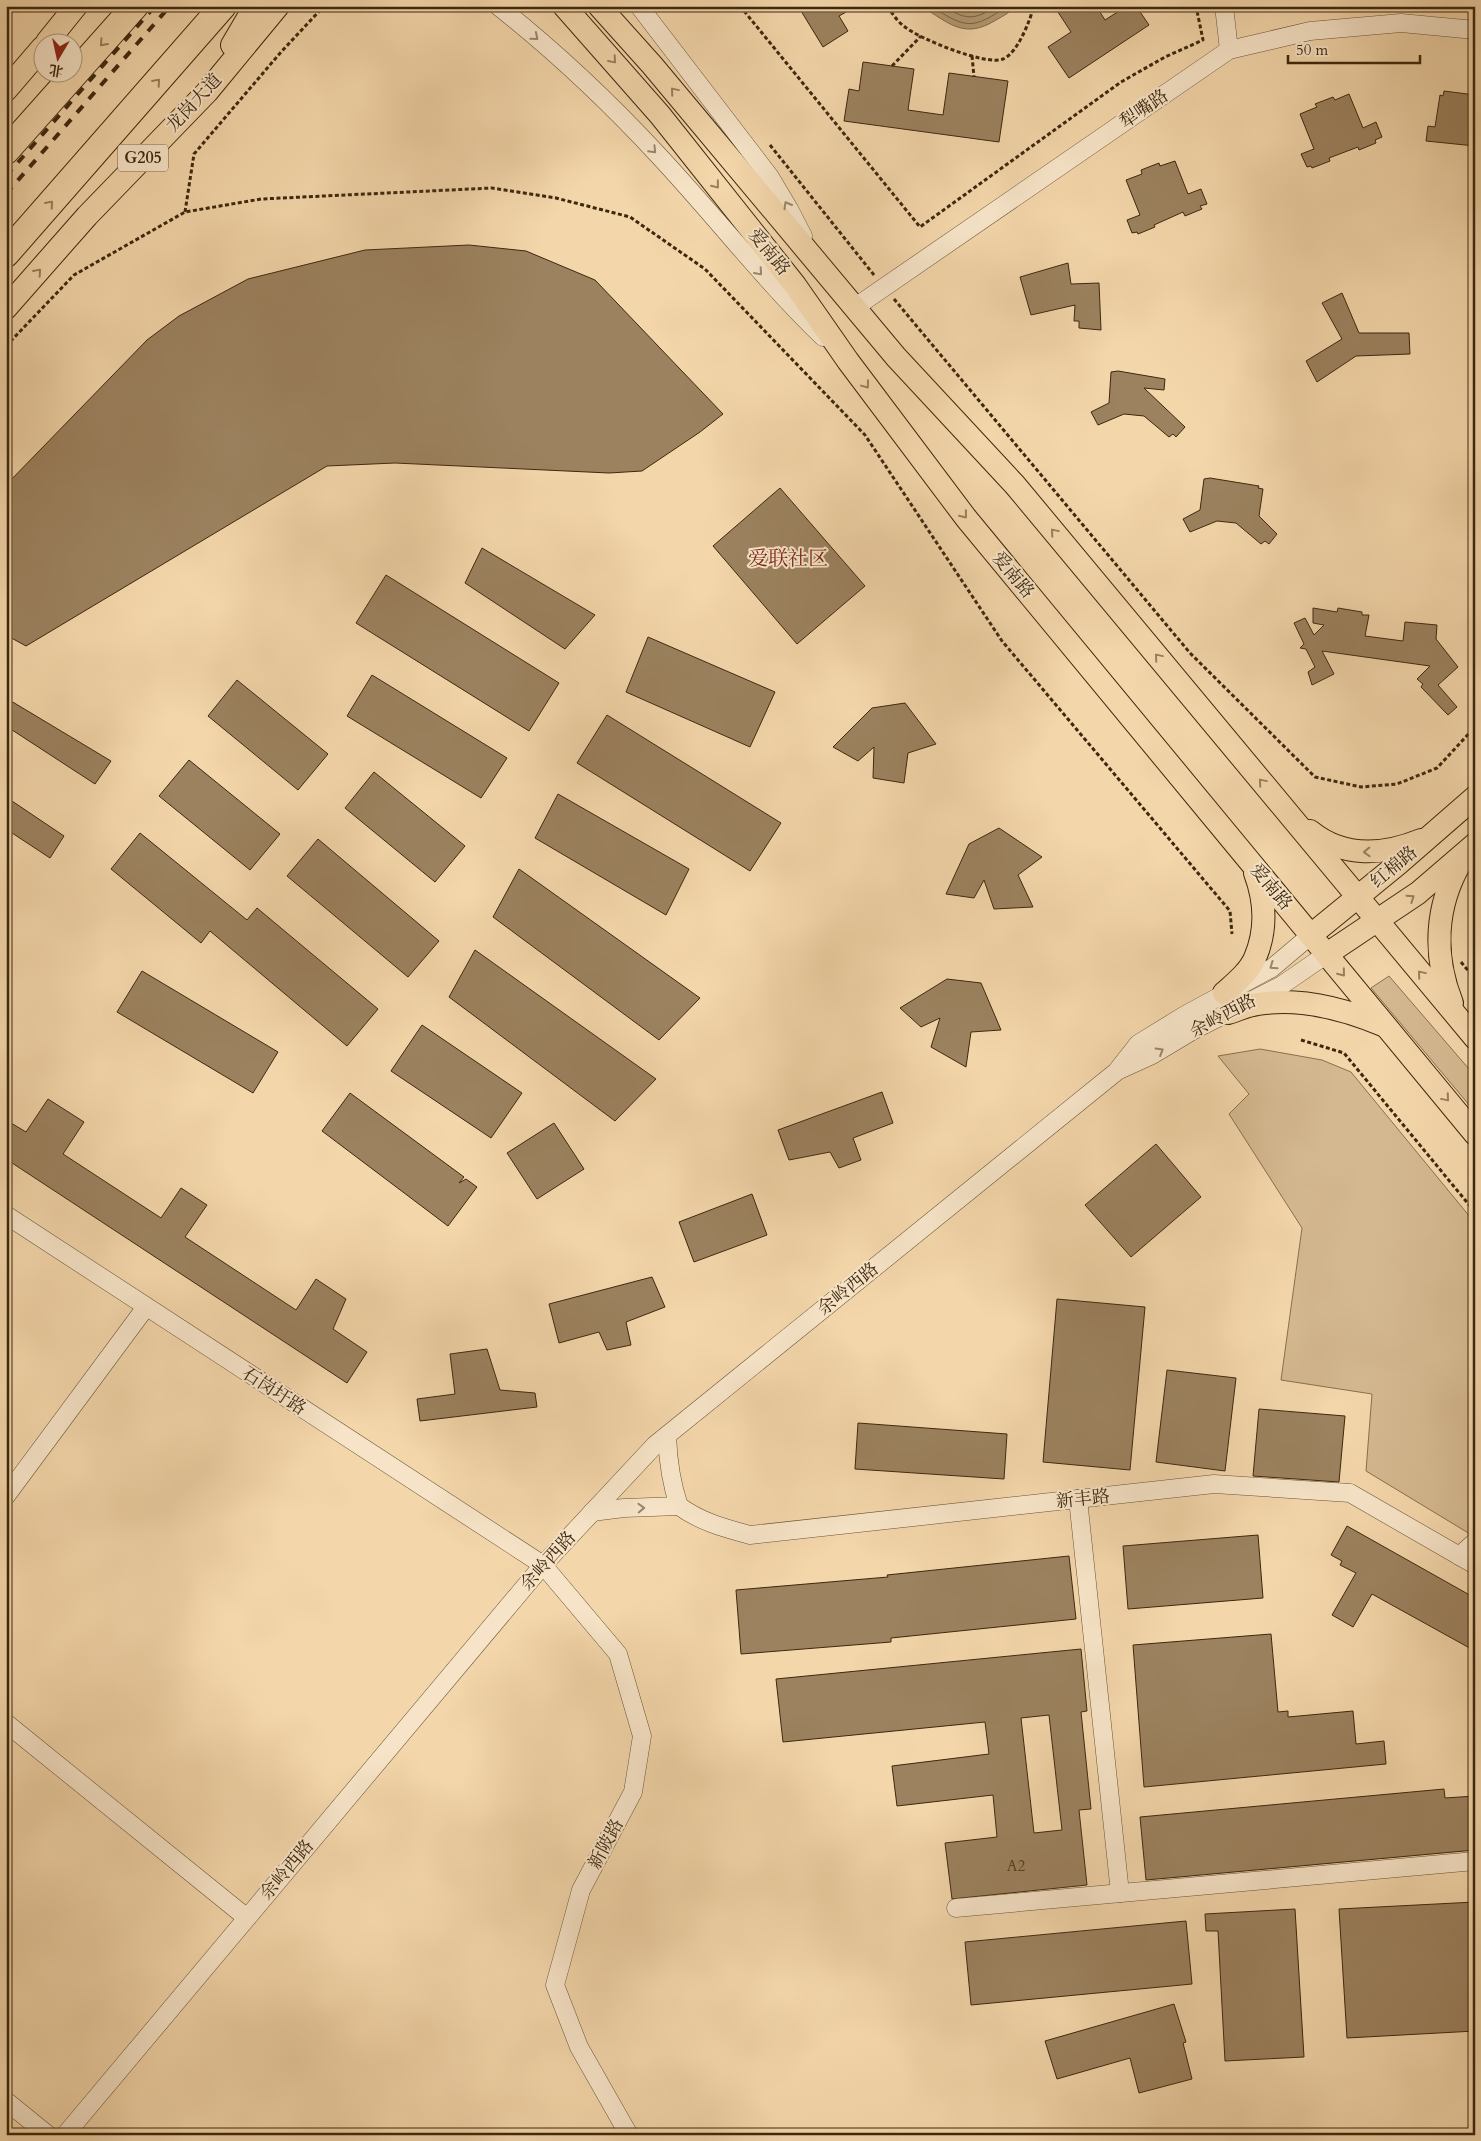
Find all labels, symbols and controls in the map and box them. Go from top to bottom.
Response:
north arrow [32,32,82,82]
one-way arrow [529,32,538,40]
scale bar [1288,32,1421,64]
one-way arrow [99,38,108,47]
text: 50 m [1296,40,1328,60]
one-way arrow [607,54,616,63]
text: 北 [48,60,64,81]
street label: 龙岗大道 [160,68,228,138]
one-way arrow [152,79,161,88]
street label: 犁嘴路 [1115,84,1173,134]
one-way arrow [671,88,680,97]
road number: G205 [118,144,168,172]
one-way arrow [647,144,656,153]
one-way arrow [710,179,719,189]
one-way arrow [44,201,53,210]
one-way arrow [783,201,793,210]
street label: 爱南路 [742,223,796,281]
one-way arrow [754,266,763,275]
one-way arrow [33,268,42,277]
one-way arrow [860,379,869,389]
one-way arrow [958,509,967,519]
one-way arrow [1050,528,1059,537]
district label: 爱联社区 [748,545,828,572]
street label: 爱南路 [986,546,1040,604]
one-way arrow [1154,653,1163,662]
one-way arrow [1258,778,1267,787]
street label: 红棉路 [1365,840,1423,894]
one-way arrow [1363,846,1371,857]
street label: 爱南路 [1244,858,1298,916]
one-way arrow [1405,894,1414,904]
one-way arrow [1269,960,1279,969]
one-way arrow [1337,967,1345,976]
one-way arrow [1419,971,1427,980]
street label: 余岭西路 [1185,988,1261,1044]
one-way arrow [1154,1047,1163,1057]
one-way arrow [1440,1093,1449,1102]
street label: 余岭西路 [812,1257,884,1321]
street label: 石岗圩路 [237,1361,311,1421]
street label: 新丰路 [1055,1484,1111,1514]
one-way arrow [637,1502,645,1513]
street label: 余岭西路 [515,1526,581,1596]
street label: 新陂路 [582,1814,630,1874]
street label: 余岭西路 [254,1834,320,1906]
house number: A2 [1007,1856,1025,1876]

